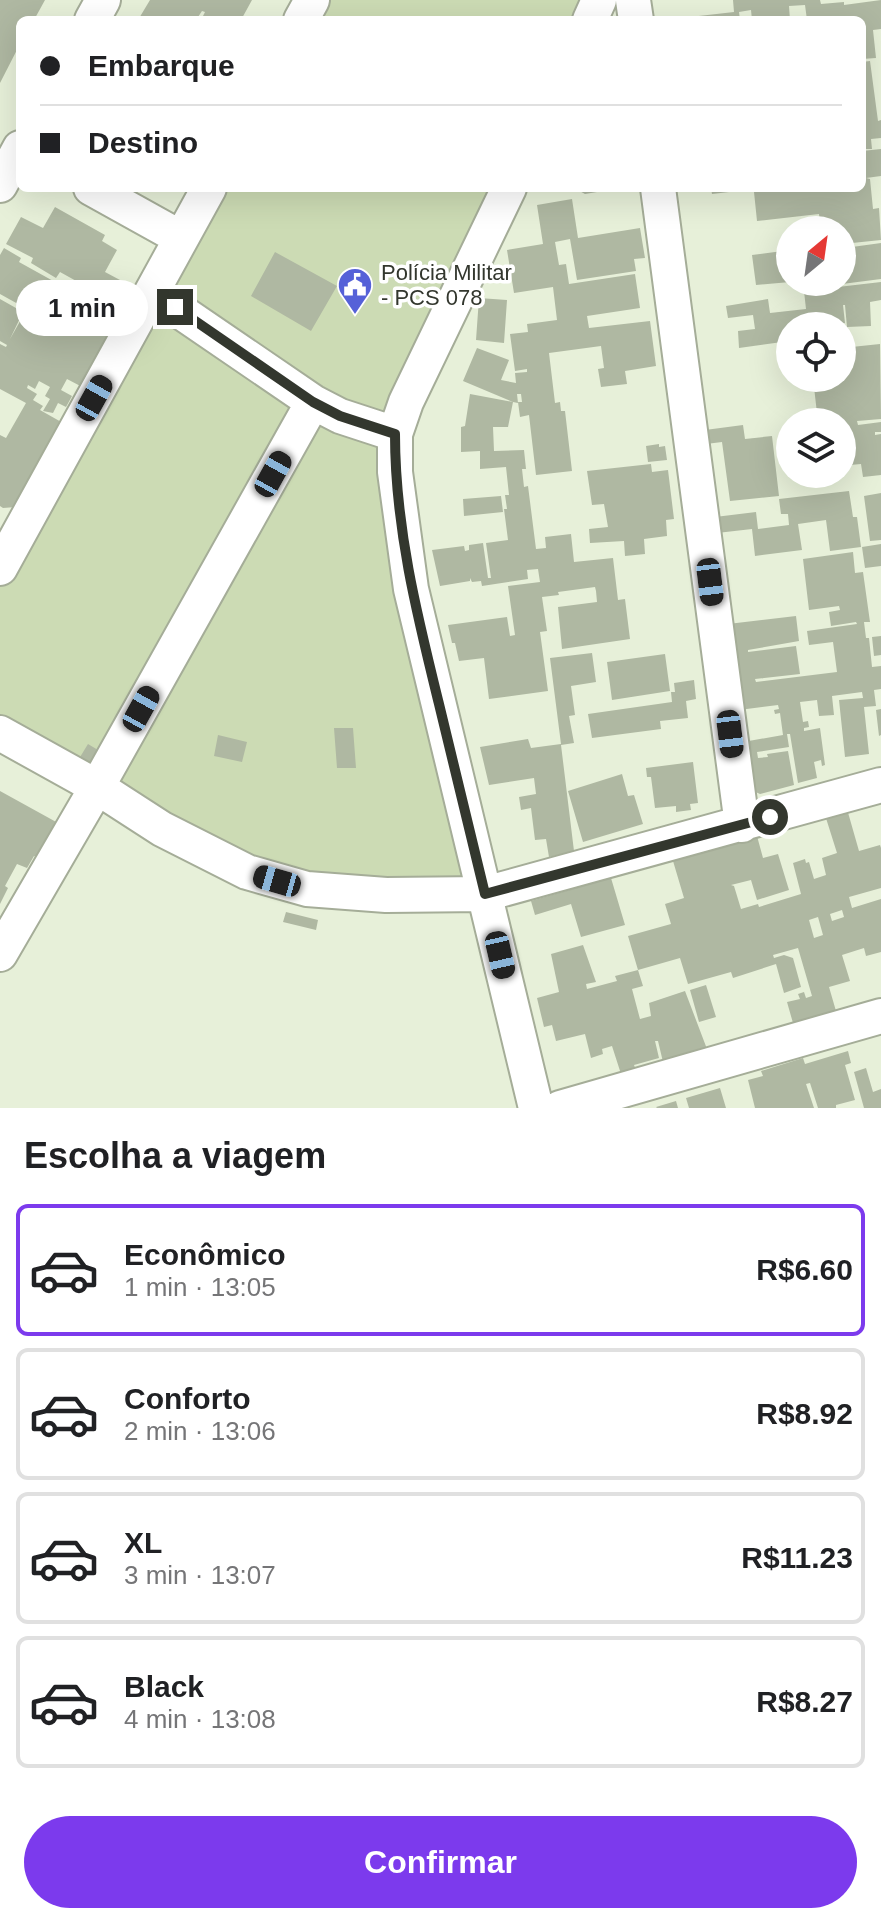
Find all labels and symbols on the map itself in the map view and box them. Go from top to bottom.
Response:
north arrow [776,216,856,296]
place label: Polícia Militar - PCS 078 [381,260,512,310]
public building icon: Polícia Militar - PCS 078 [336,266,374,316]
callout: 1 min [15,279,147,335]
route end [157,289,193,325]
car [72,371,116,425]
car [251,447,295,501]
car [695,557,725,607]
car [119,682,163,736]
car [715,709,745,759]
route start [752,799,788,835]
car [251,863,303,899]
car [483,929,517,981]

